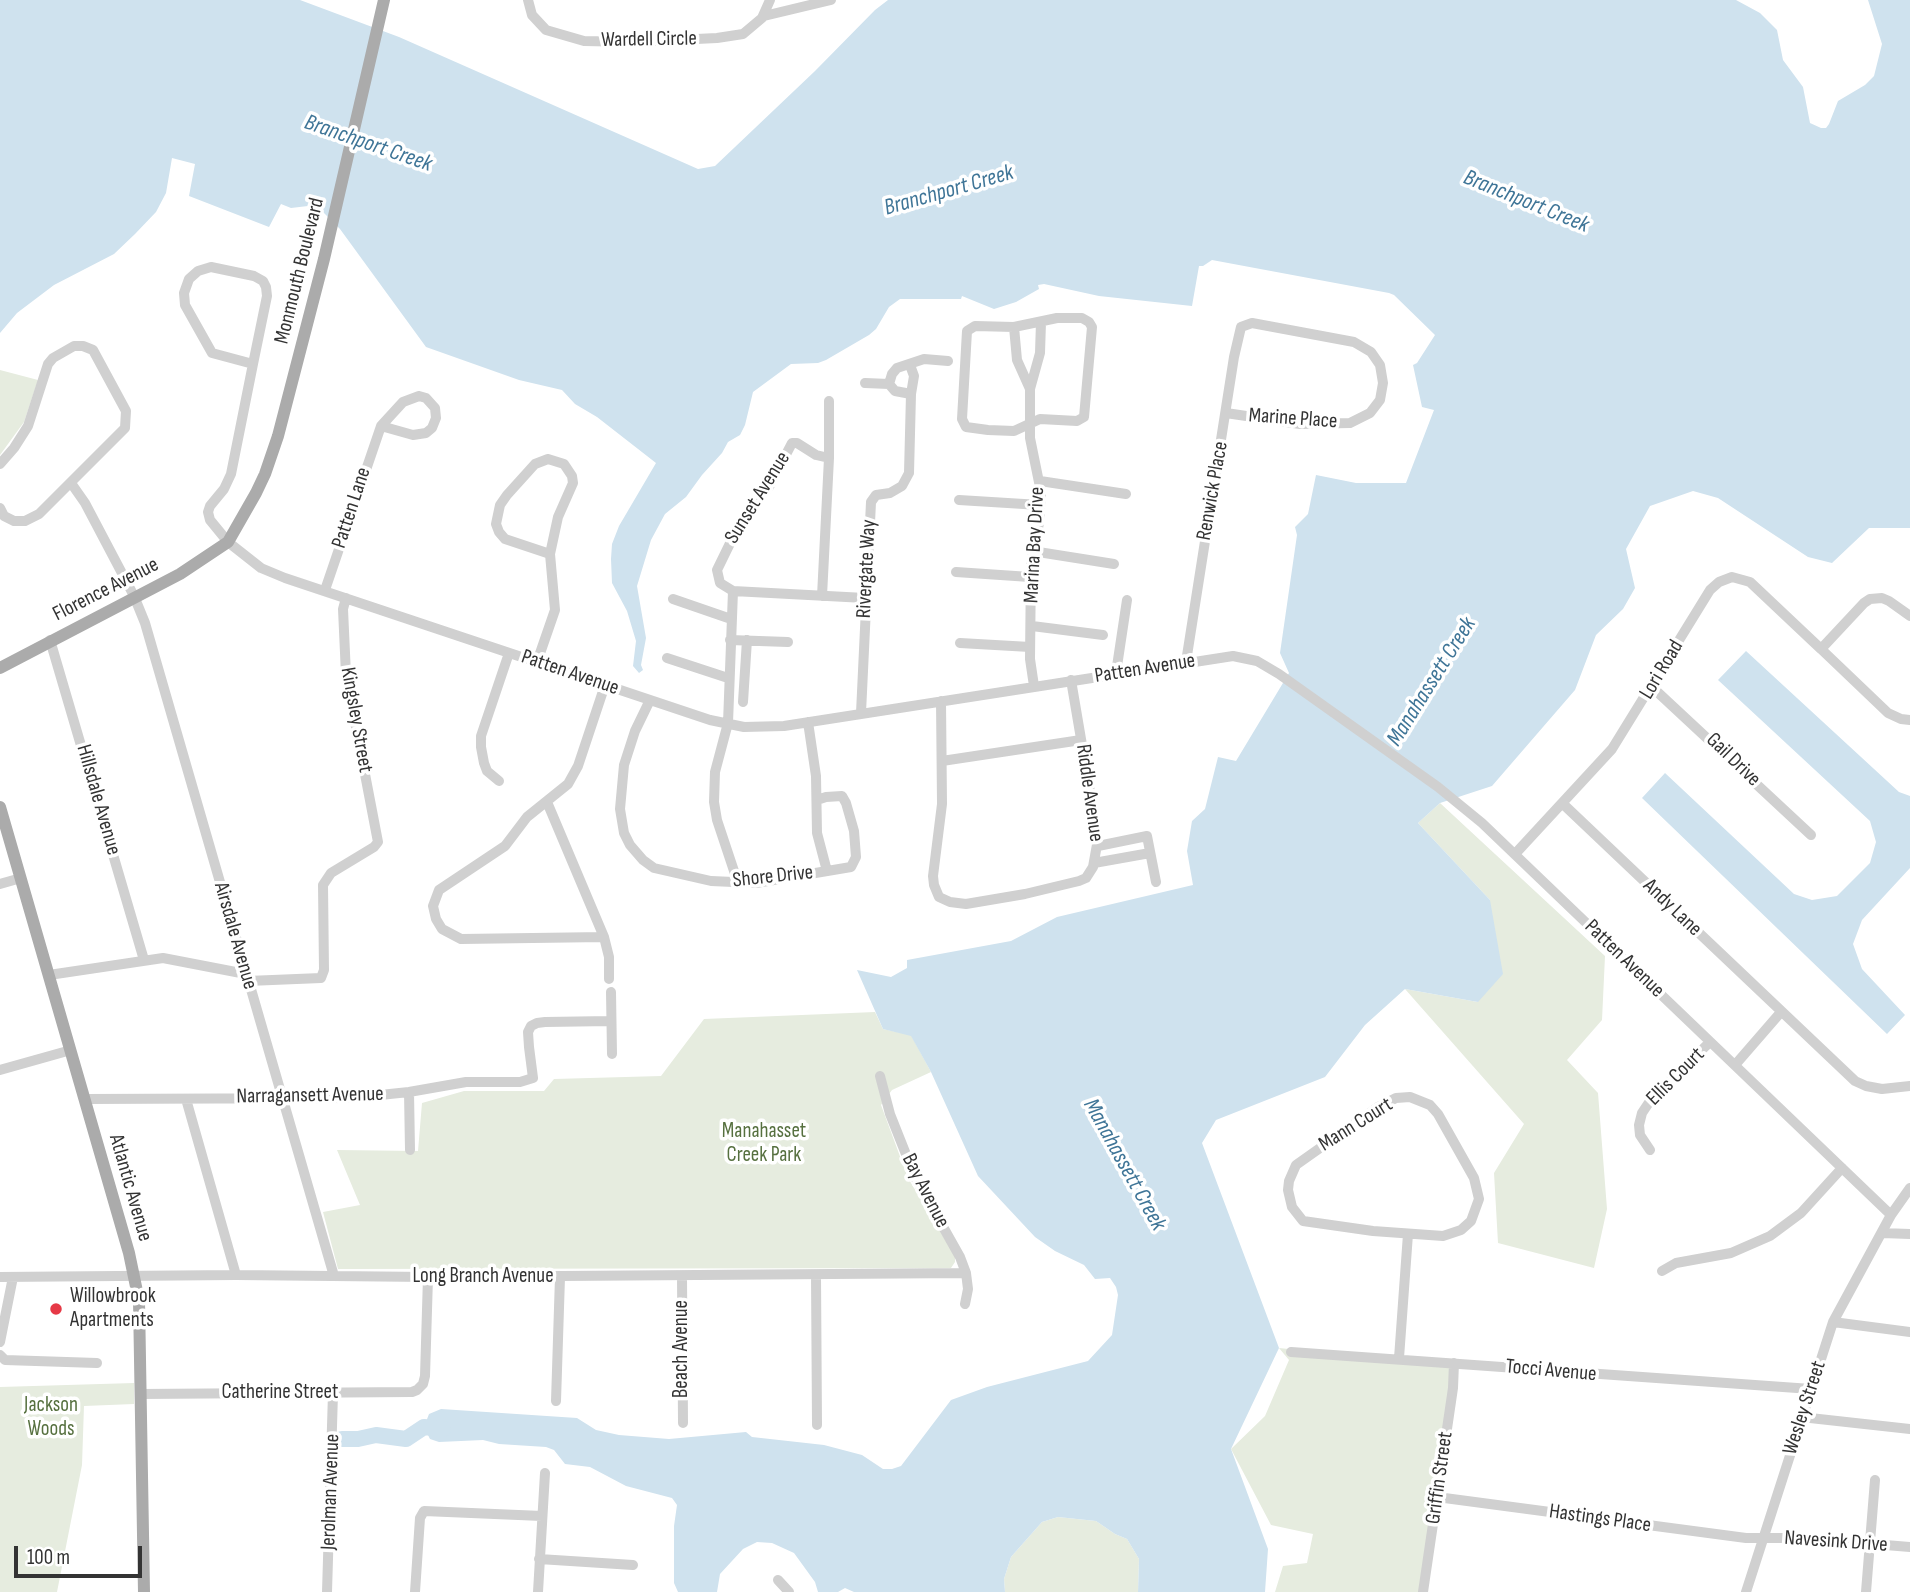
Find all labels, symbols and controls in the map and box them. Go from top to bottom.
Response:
street label: Wardell Circle [601,27,697,53]
water label: Branchport Creek [301,109,435,179]
water label: Branchport Creek [881,159,1017,223]
water label: Branchport Creek [1459,164,1593,240]
street label: Monmouth Boulevard [270,196,330,346]
street label: Marine Place [1248,403,1338,435]
street label: Renwick Place [1192,440,1234,542]
street label: Sunset Avenue [720,447,796,549]
street label: Patten Lane [327,464,377,552]
street label: Marina Bay Drive [1019,486,1051,604]
street label: Rivergate Way [852,519,882,619]
street label: Florence Avenue [49,553,163,627]
water label: Manahassett Creek [1381,613,1483,751]
street label: Lori Road [1635,636,1689,704]
street label: Patten Avenue [518,645,622,701]
street label: Patten Avenue [1093,649,1197,689]
street label: Kingsley Street [334,665,378,775]
street label: Gail Drive [1700,728,1766,792]
street label: Hillsdale Avenue [70,742,126,858]
street label: Riddle Avenue [1070,743,1108,843]
street label: Shore Drive [731,860,815,894]
street label: Andy Lane [1637,874,1707,942]
street label: Airsdale Avenue [208,880,262,992]
street label: Patten Avenue [1579,915,1669,1003]
street label: Ellis Court [1642,1043,1710,1111]
street label: Narragansett Avenue [236,1082,384,1110]
street label: Mann Court [1315,1093,1397,1157]
water label: Manahassett Creek [1076,1094,1172,1236]
park label: Manahasset Creek Park [722,1119,806,1169]
street label: Atlantic Avenue [103,1132,157,1244]
street label: Bay Avenue [896,1150,954,1232]
street label: Long Branch Avenue [412,1264,554,1290]
place label: Willowbrook Apartments [70,1284,156,1334]
street label: Beach Avenue [669,1300,695,1398]
marker: Willowbrook Apartments [48,1301,64,1317]
street label: Tocci Avenue [1504,1354,1598,1388]
street label: Wesley Street [1778,1358,1832,1458]
street label: Catherine Street [222,1380,338,1406]
park label: Jackson Woods [24,1393,78,1443]
street label: Griffin Street [1421,1430,1459,1526]
street label: Jerolman Avenue [316,1433,346,1551]
street label: Hastings Place [1548,1499,1652,1539]
street label: Navesink Drive [1783,1526,1889,1558]
scale bar [18,1532,145,1576]
text: 100 m [27,1545,70,1570]

